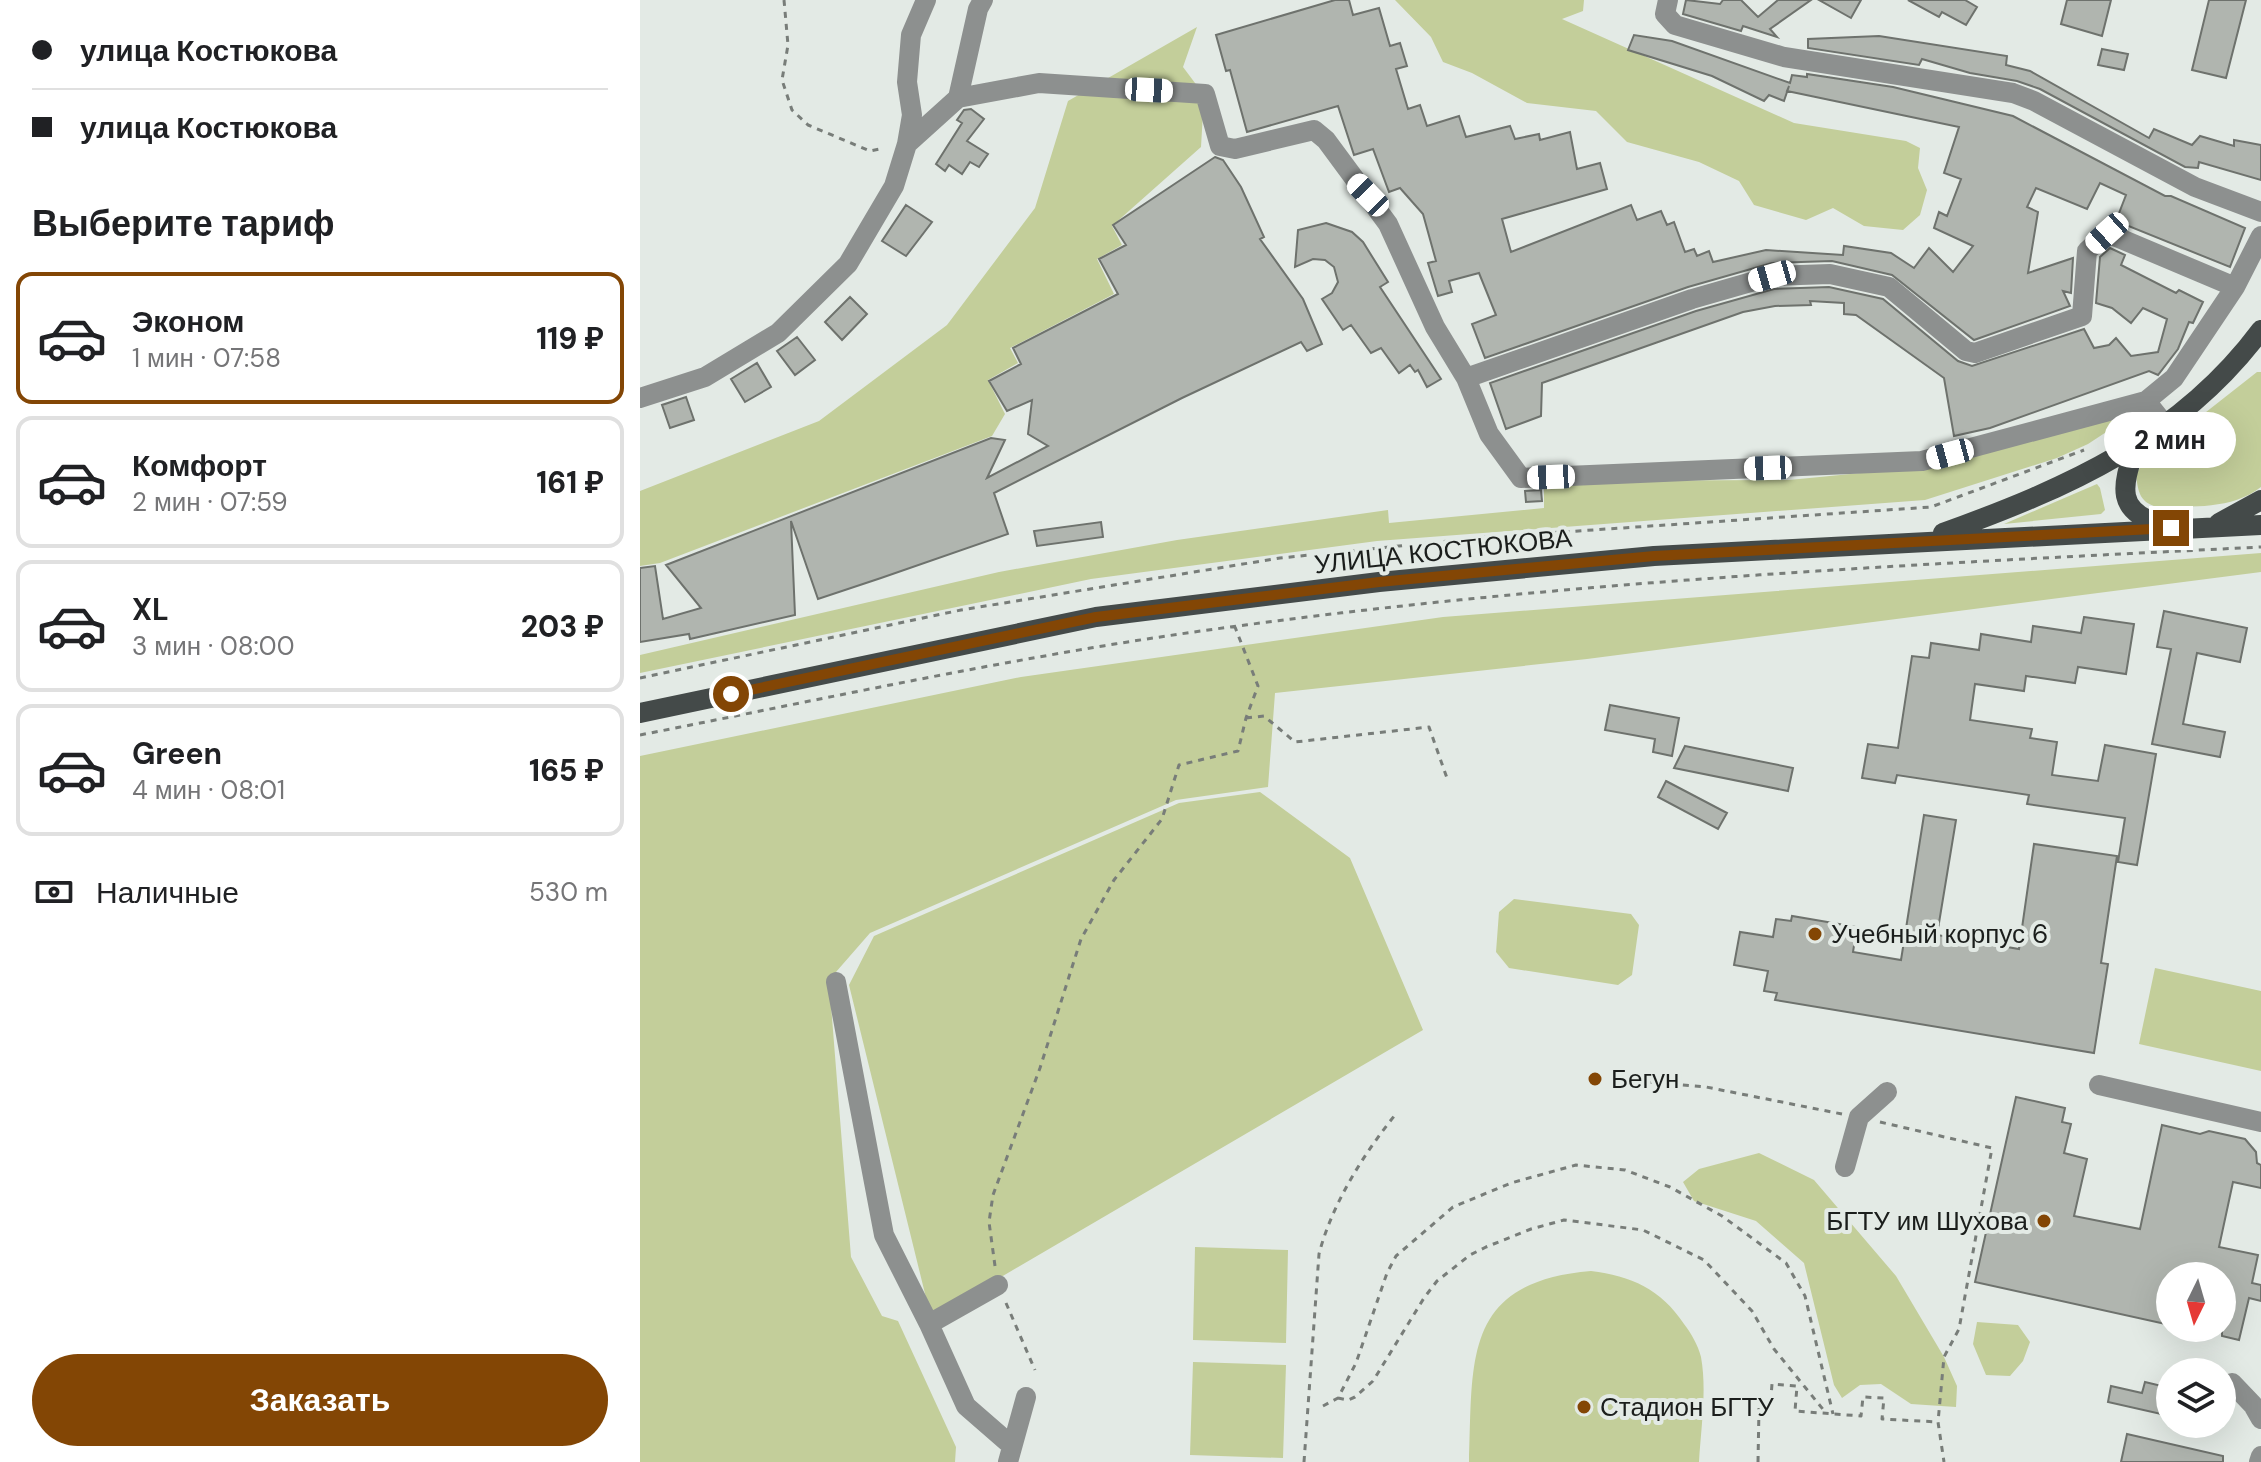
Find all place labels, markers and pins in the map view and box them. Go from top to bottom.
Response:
place label: Учебный корпус 6 [1831,917,2048,951]
marker: Учебный корпус 6 [1806,925,1824,943]
place label: Бегун [1611,1062,1679,1096]
marker: Бегун [1586,1070,1604,1088]
place label: БГТУ им Шухова [1826,1204,2029,1238]
marker: БГТУ им Шухова [2035,1212,2053,1230]
place label: Стадион БГТУ [1600,1390,1774,1424]
marker: Стадион БГТУ [1575,1398,1593,1416]

